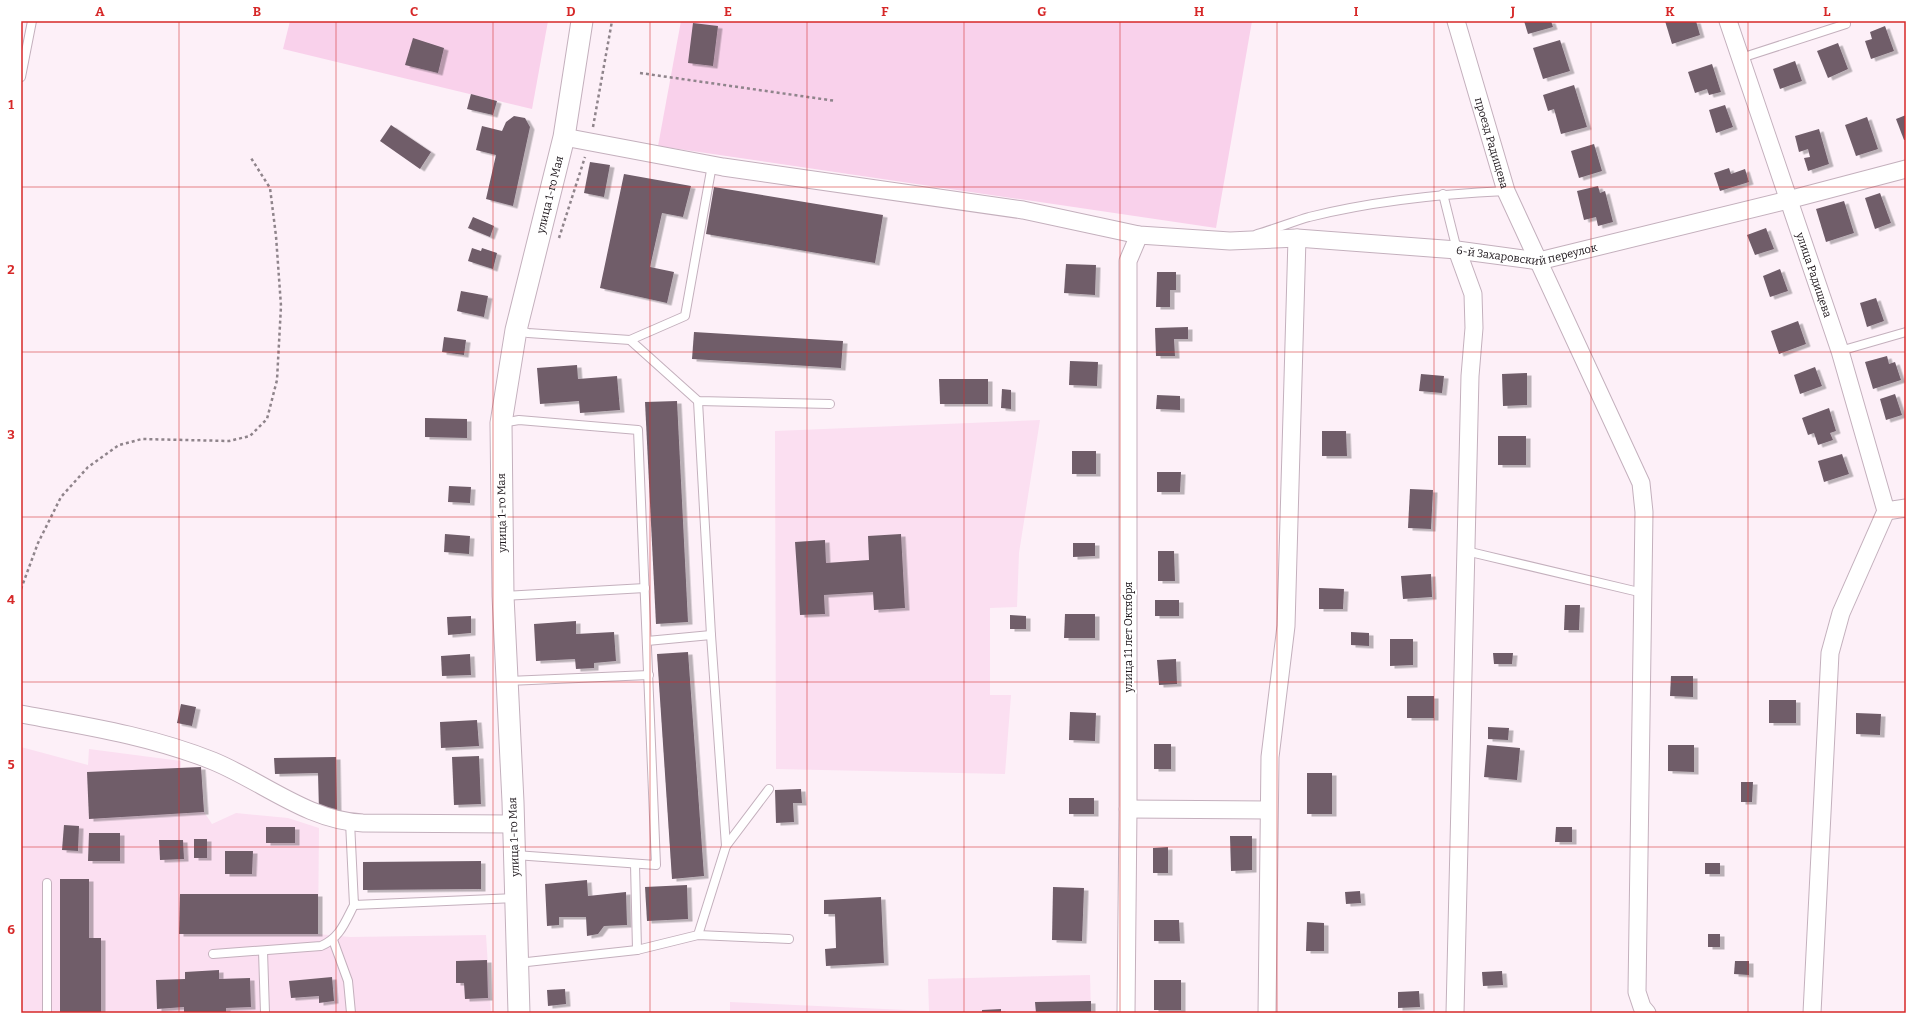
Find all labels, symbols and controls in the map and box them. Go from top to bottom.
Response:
text: A [95,4,105,19]
text: B [253,4,261,19]
text: C [410,4,418,19]
text: D [566,4,576,19]
text: E [724,4,732,19]
text: F [881,4,889,19]
text: G [1037,4,1047,19]
text: H [1194,4,1204,19]
text: I [1354,4,1359,19]
text: J [1510,4,1516,19]
text: K [1665,4,1675,19]
text: L [1823,4,1831,19]
street label: проезд Радищева [1472,96,1511,190]
text: 1 [8,97,14,112]
street label: улица 1-го Мая [534,155,566,236]
street label: улица Радищева [1793,230,1835,319]
street label: 6-й Захаровский переулок [1455,240,1599,267]
text: 2 [7,262,15,277]
text: 3 [7,427,15,442]
street label: улица 1-го Мая [495,473,509,554]
street label: улица 11 лет Октября [1122,582,1135,693]
text: 4 [7,592,15,607]
text: 5 [7,757,15,772]
street label: улица 1-го Мая [506,797,522,878]
text: 6 [7,922,15,937]

